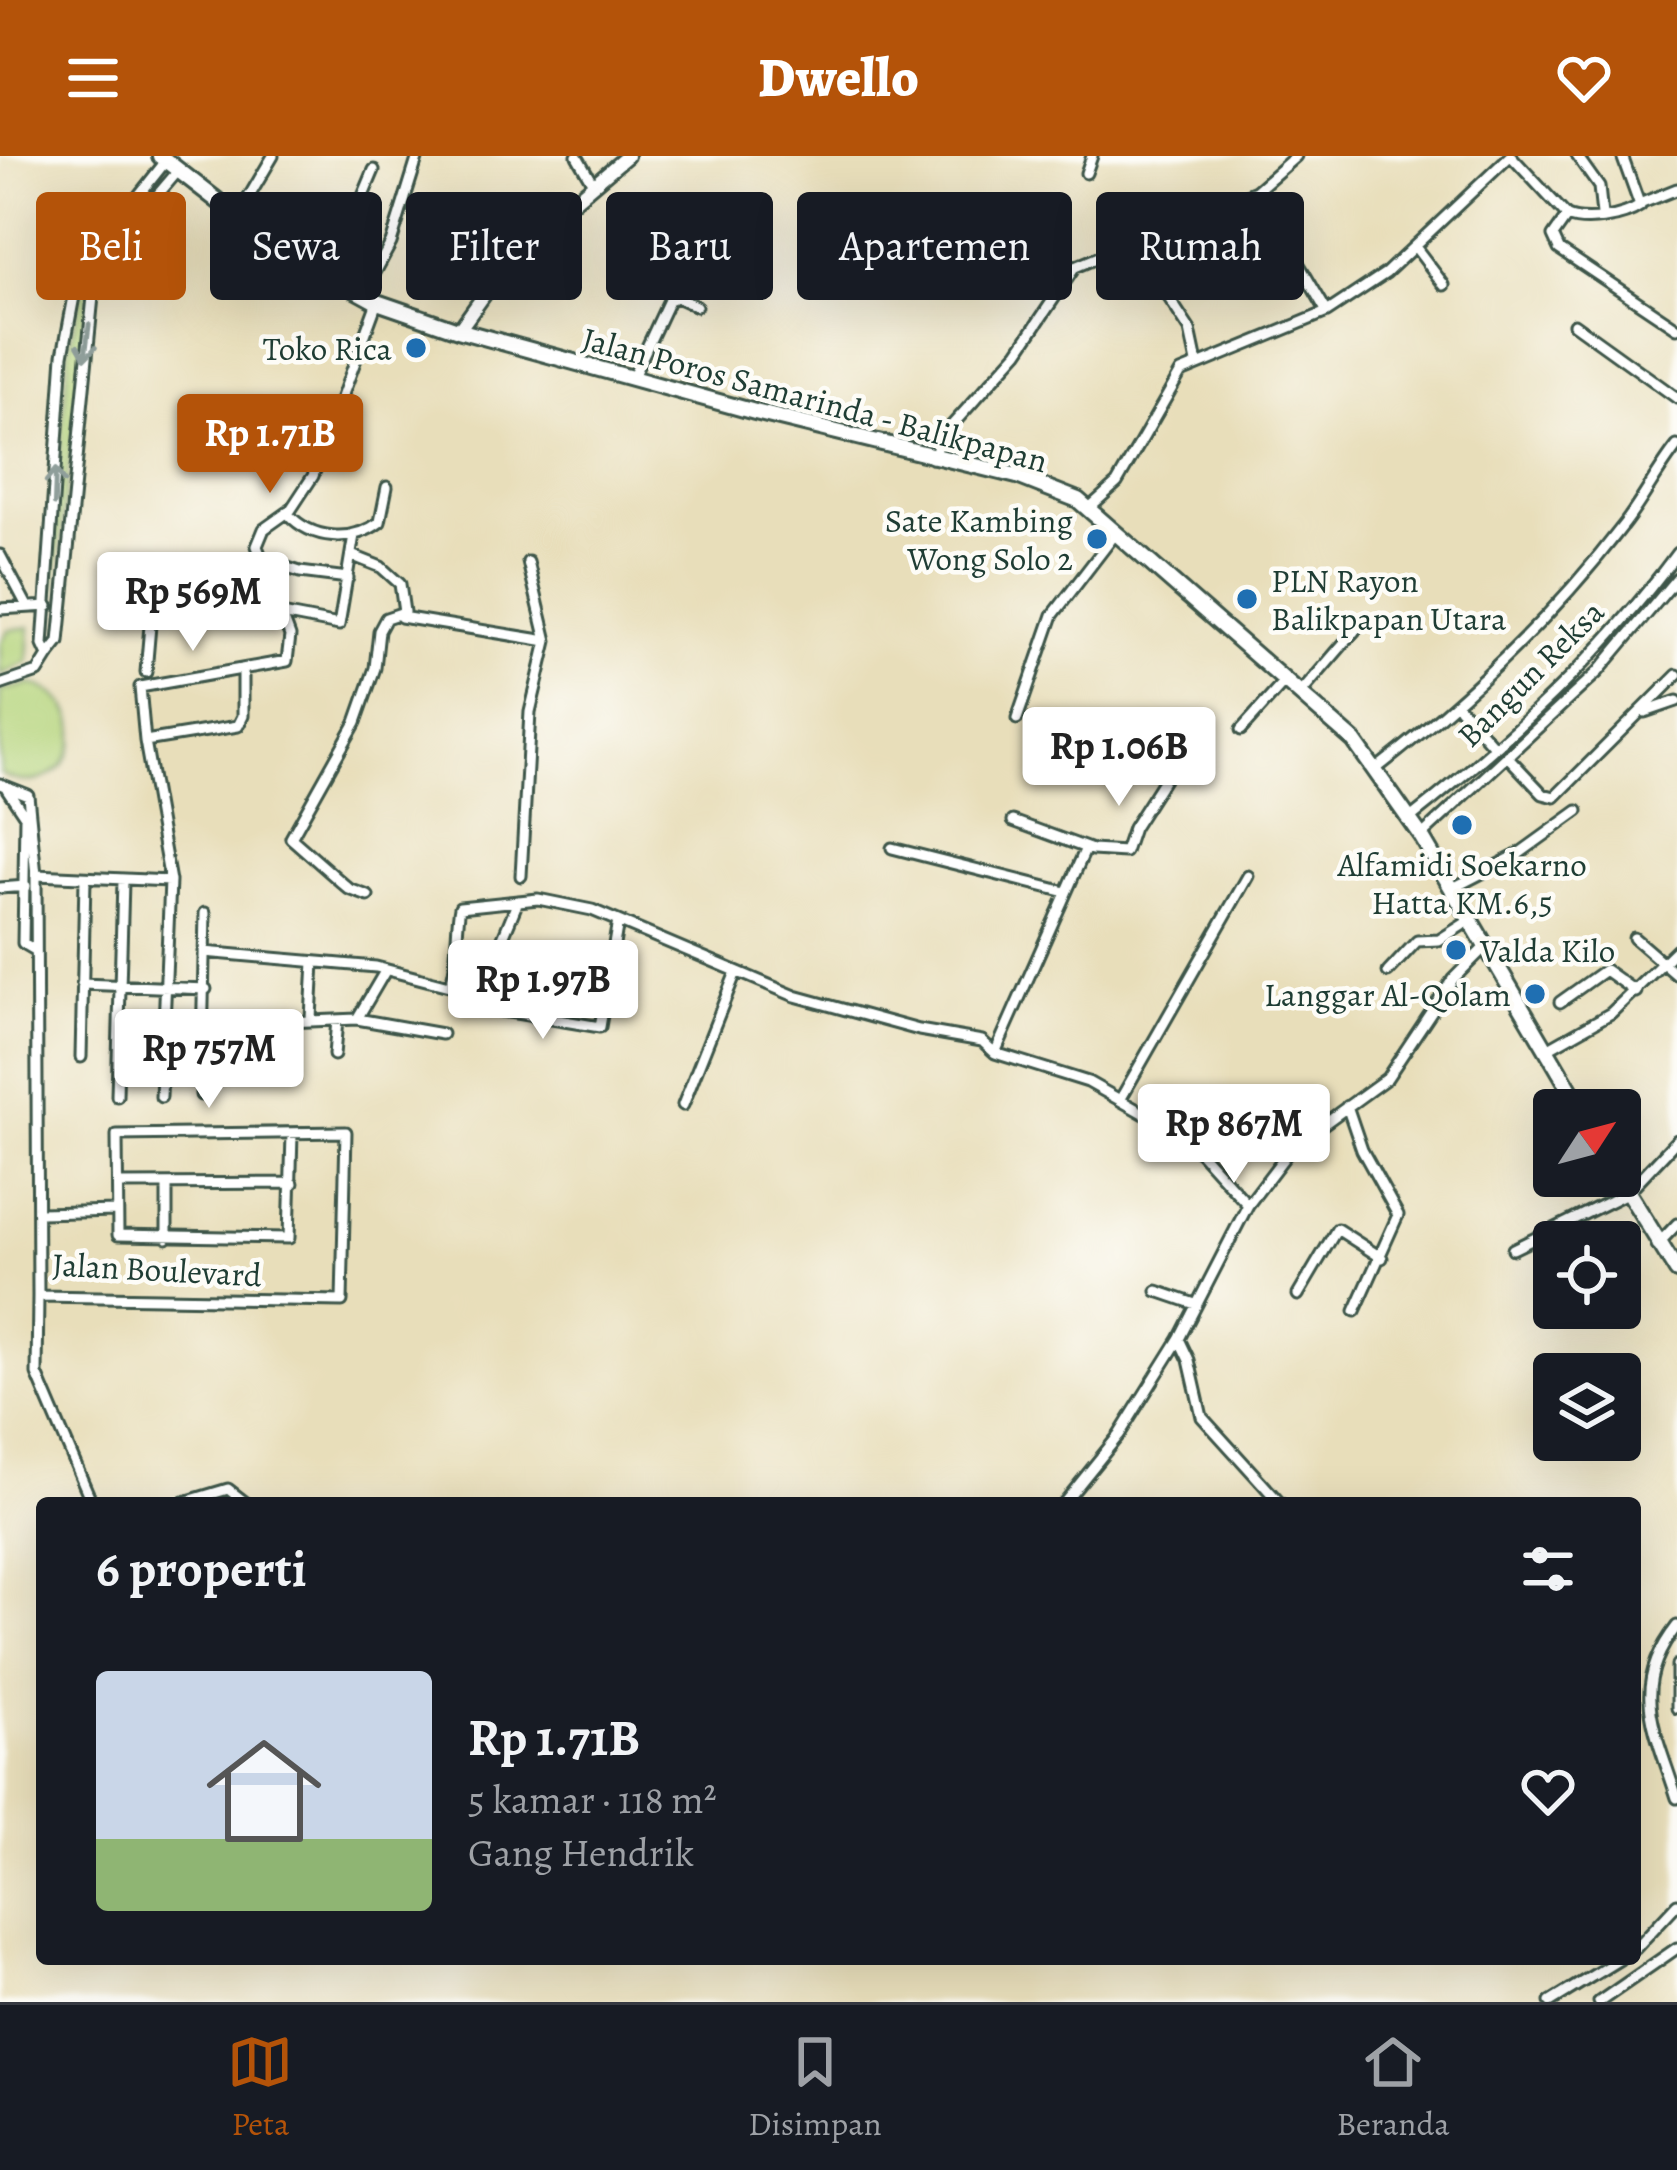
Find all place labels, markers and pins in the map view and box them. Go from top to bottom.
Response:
place label: Toko Rica [263,326,393,371]
marker: Toko Rica [403,335,429,361]
pin: Rp 1.71B [146,394,394,496]
place label: Sate Kambing Wong Solo 2 [885,498,1073,581]
marker: Sate Kambing Wong Solo 2 [1084,526,1110,552]
pin: Rp 569M [82,552,304,654]
place label: PLN Rayon Balikpapan Utara [1271,558,1507,641]
marker: PLN Rayon Balikpapan Utara [1234,586,1260,612]
pin: Rp 1.06B [995,707,1243,809]
marker: Alfamidi Soekarno Hatta KM.6,5 [1449,812,1475,838]
place label: Alfamidi Soekarno Hatta KM.6,5 [1336,842,1587,925]
place label: Valda Kilo [1479,928,1615,973]
marker: Valda Kilo [1443,937,1469,963]
pin: Rp 1.97B [419,940,667,1042]
place label: Langgar Al-Qolam [1264,972,1511,1017]
marker: Langgar Al-Qolam [1522,981,1548,1007]
pin: Rp 757M [98,1009,320,1111]
pin: Rp 867M [1123,1084,1345,1186]

